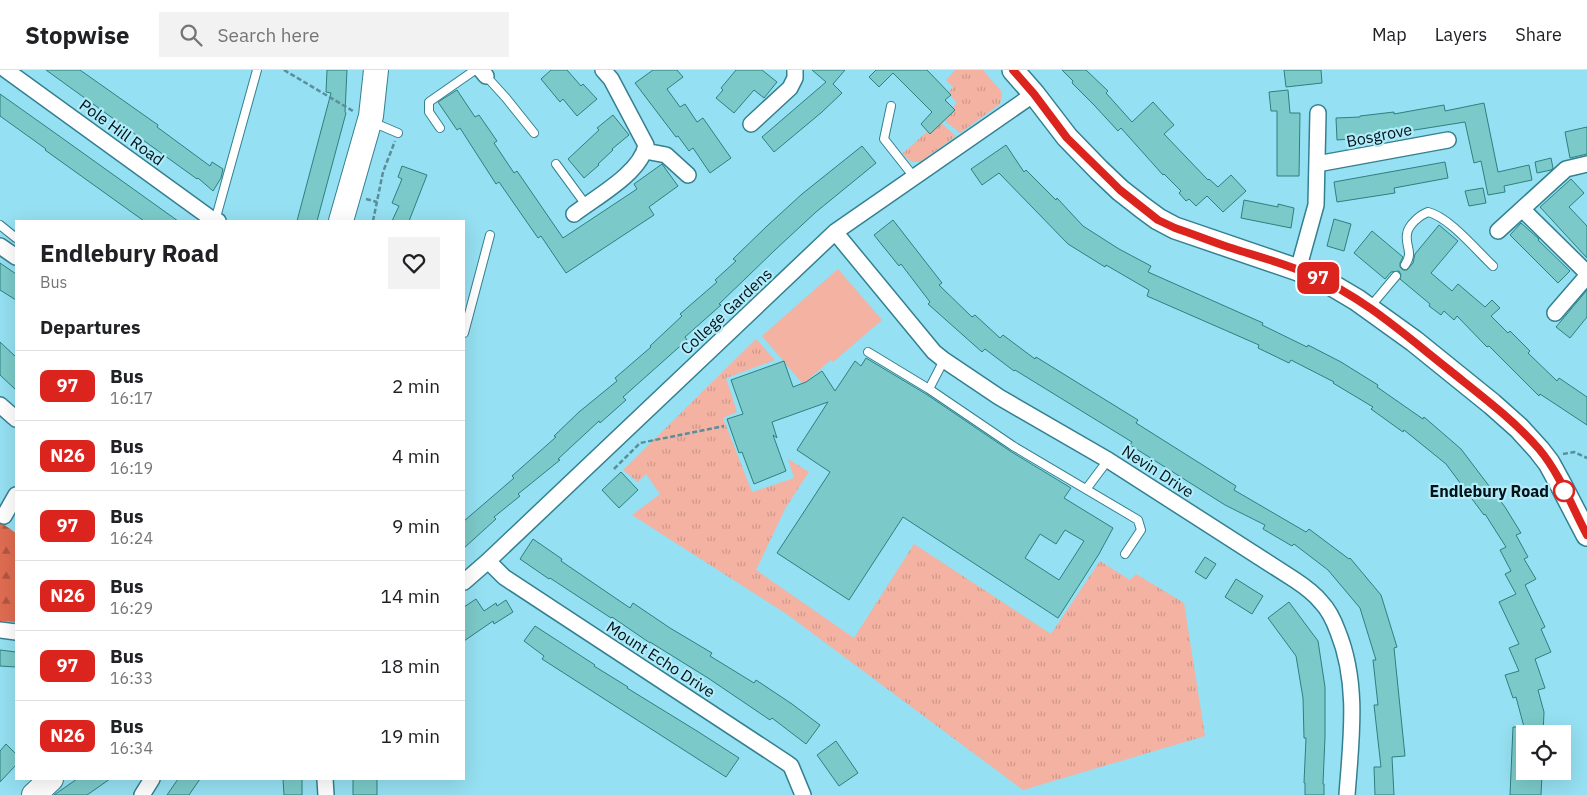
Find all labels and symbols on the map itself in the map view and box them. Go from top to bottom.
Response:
street label: Pole Hill Road [76,95,168,169]
street label: Bosgrove [1344,119,1414,151]
line badge: 97 [1296,262,1340,294]
street label: College Gardens [676,264,776,358]
street label: Nevin Drive [1118,440,1198,502]
marker: Endlebury Road [1553,480,1575,502]
place label: Endlebury Road [1430,481,1549,501]
street label: Mount Echo Drive [603,616,719,702]

